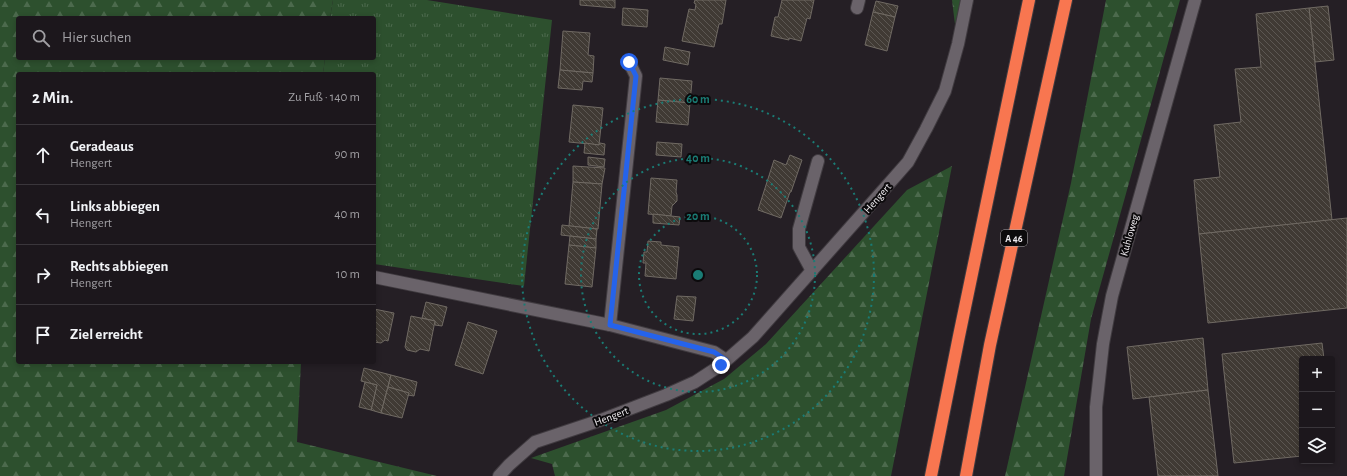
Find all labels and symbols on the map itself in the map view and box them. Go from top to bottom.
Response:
route start [620,53,638,71]
text: 60 m [686,93,710,105]
text: 40 m [686,152,710,164]
street label: Hengert [862,181,894,215]
text: 20 m [686,210,710,222]
street label: Kuhloweg [1118,212,1141,257]
road number: A 46 [1001,230,1027,246]
centre of rings [691,268,705,282]
route end [712,356,730,374]
street label: Hengert [593,405,630,428]

